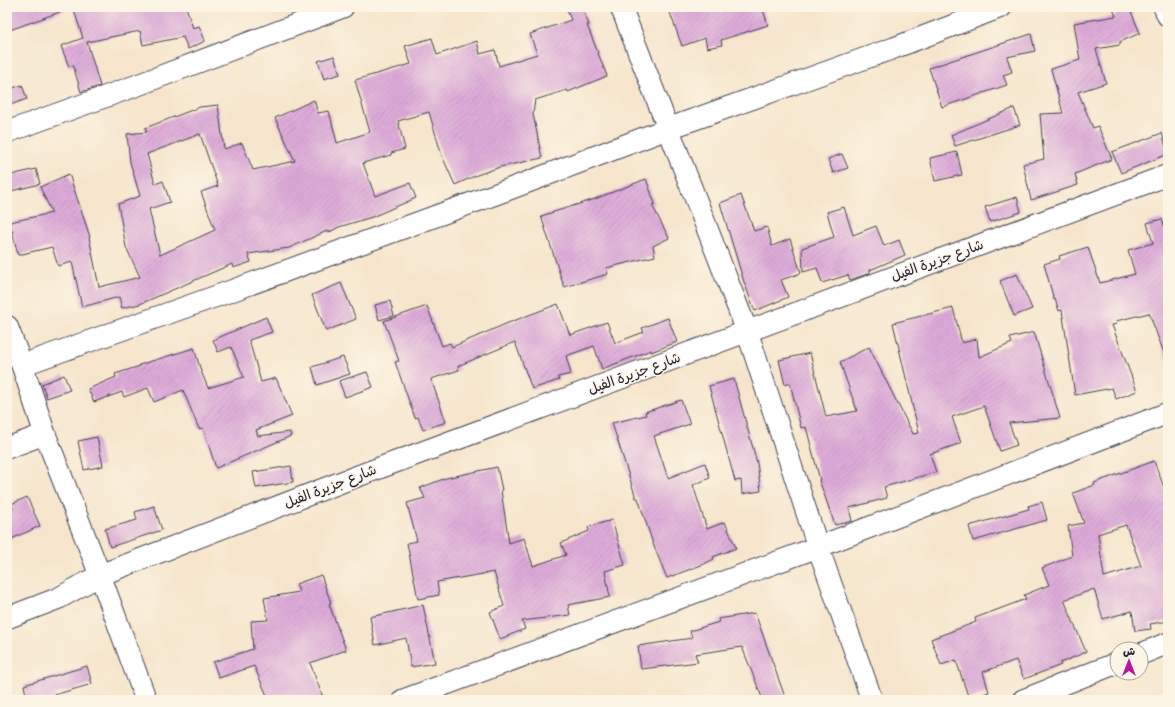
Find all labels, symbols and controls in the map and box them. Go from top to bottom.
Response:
street label: شارع جزيرة الفيل [888,236,987,288]
street label: شارع جزيرة الفيل [585,349,684,401]
street label: شارع جزيرة الفيل [282,461,380,515]
north arrow [1109,641,1149,681]
text: ش [1123,645,1135,661]

